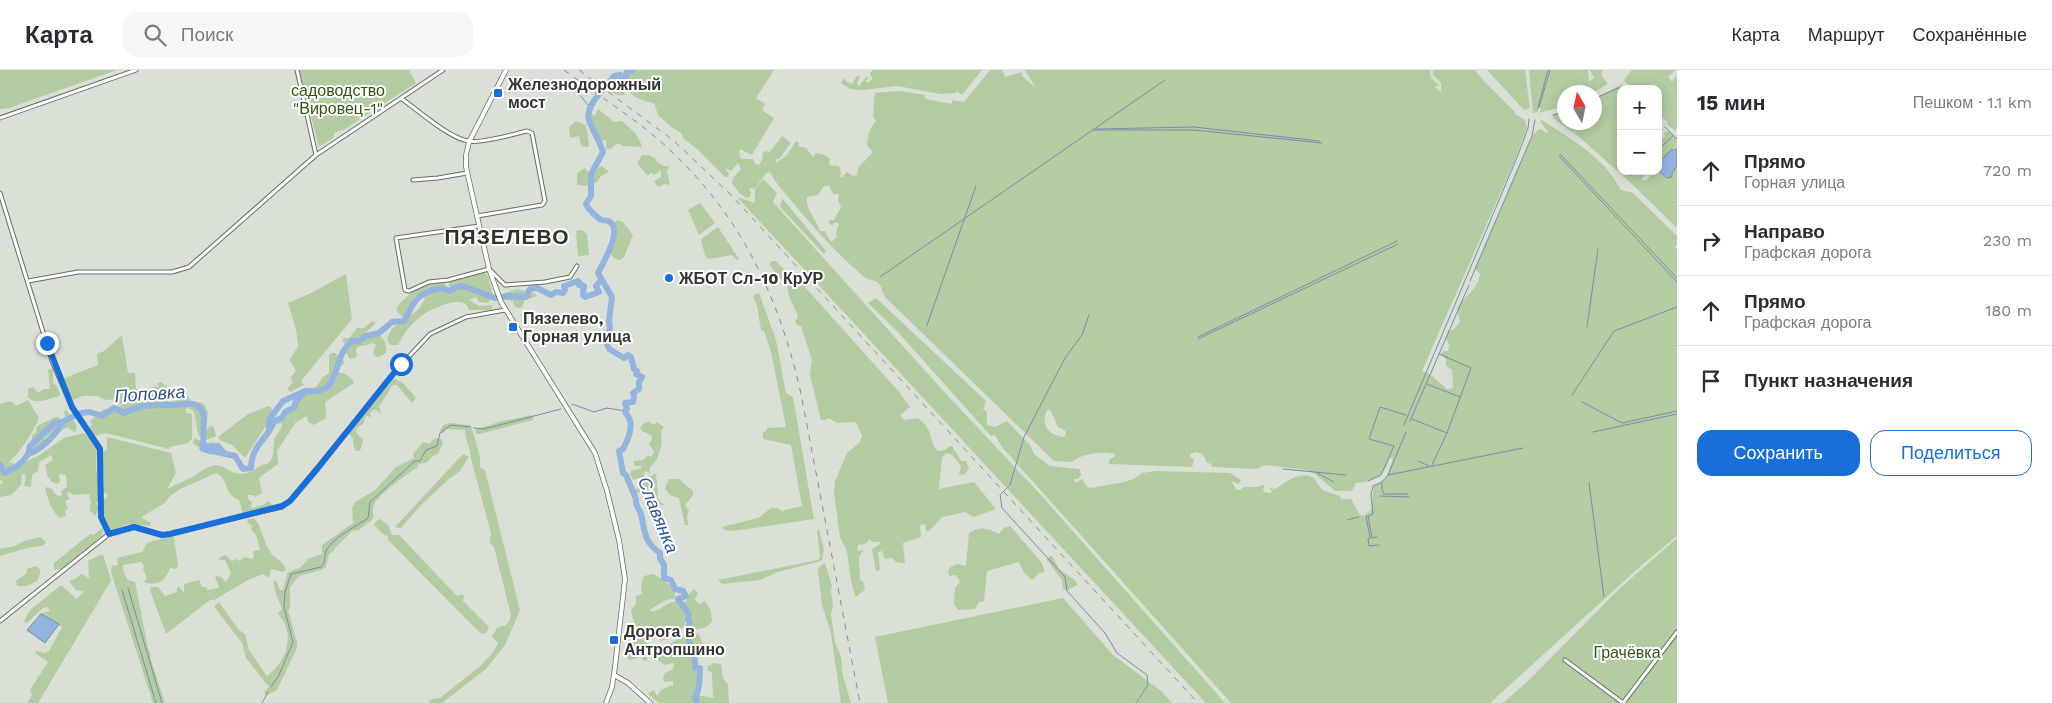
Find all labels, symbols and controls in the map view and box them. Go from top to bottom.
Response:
search box [123,12,473,57]
text: Карта [25,21,93,49]
icon: search [141,21,169,49]
text: Поиск [181,23,233,46]
text: Карта [1732,24,1780,45]
text: Маршрут [1808,24,1884,45]
text: Сохранённые [1912,24,2027,45]
place label: Железнодорожный мост [507,75,661,112]
park label: садоводство "Вировец-1" [291,81,385,118]
north arrow [1557,85,1602,130]
map controls [1617,85,1662,175]
button: + [1617,85,1662,130]
marker: Железнодорожный мост [492,87,504,99]
text: 15 мин [1697,90,1765,115]
text: Пешком · 1.1 km [1913,93,2032,112]
button: − [1617,130,1662,175]
text: Прямо [1744,150,1806,173]
icon: ahead [1697,157,1725,185]
text: 720 m [1983,161,2032,180]
text: Горная улица [1744,173,1845,192]
text: Направо [1744,220,1825,243]
district label: ПЯЗЕЛЕВО [444,224,570,249]
icon: right [1697,227,1725,255]
text: 230 m [1983,231,2032,250]
text: Графская дорога [1744,243,1872,262]
place label: ЖБОТ Сл-10 КрУР [678,269,824,288]
marker: ЖБОТ Сл-10 КрУР [663,272,675,284]
text: Прямо [1744,290,1806,313]
icon: ahead [1697,297,1725,325]
text: 180 m [1985,301,2032,320]
place label: Пязелево, Горная улица [523,309,631,346]
text: Графская дорога [1744,313,1872,332]
marker: Пязелево, Горная улица [507,321,519,333]
route end [36,332,59,355]
route start [390,353,413,376]
icon: arrive [1697,367,1725,395]
text: Пункт назначения [1744,369,1913,392]
water label: Поповка [114,381,186,406]
button: Сохранить [1697,430,1860,476]
button: Поделиться [1870,430,2032,476]
water label: Славянка [634,474,683,556]
place label: Дорога в Антропшино [624,622,725,659]
marker: Дорога в Антропшино [608,634,620,646]
park label: Грачёвка [1593,643,1661,662]

